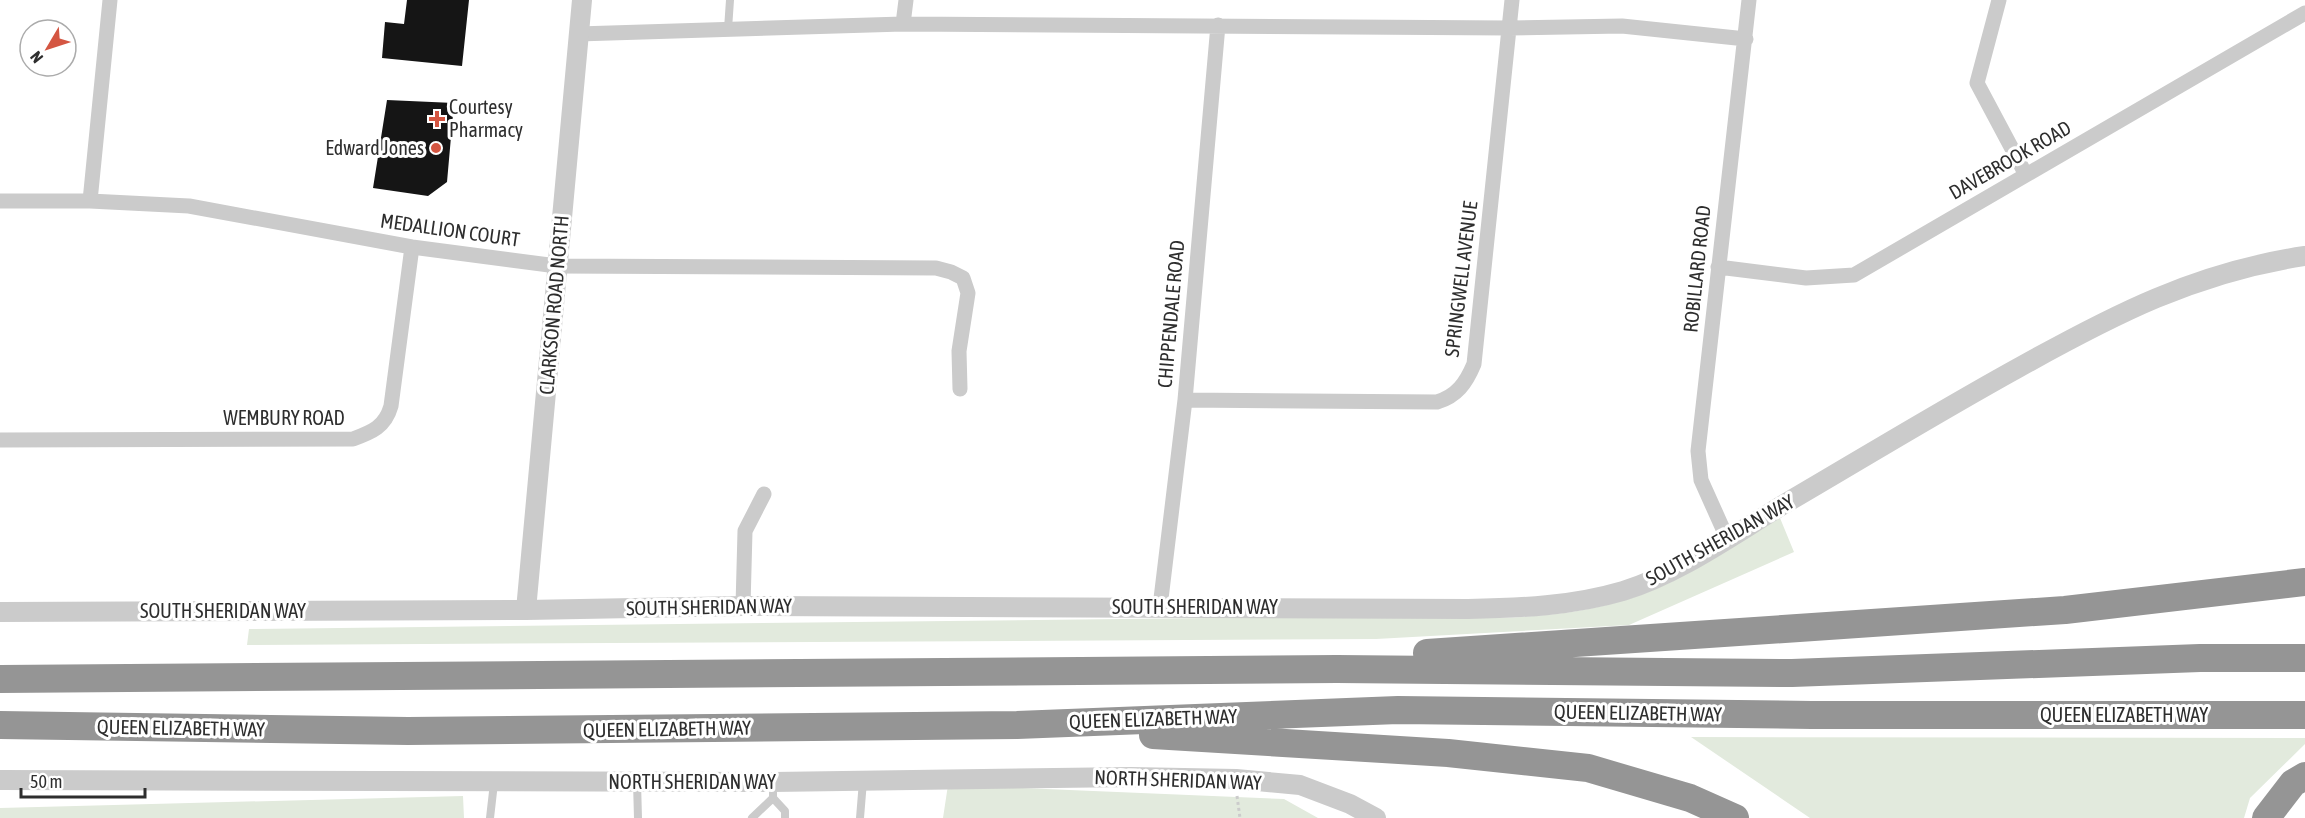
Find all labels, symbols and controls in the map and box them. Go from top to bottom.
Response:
north arrow [18,18,78,78]
text: N [26,48,46,67]
place label: Courtesy Pharmacy [449,95,523,141]
marker: Courtesy Pharmacy [430,112,444,126]
street label: DAVEBROOK ROAD [1945,115,2075,204]
place label: Edward Jones [325,136,424,159]
marker: Edward Jones [429,141,443,155]
street label: SPRINGWELL AVENUE [1440,199,1482,358]
street label: ROBILLARD ROAD [1678,204,1715,334]
street label: MEDALLION COURT [379,208,521,251]
street label: CLARKSON ROAD NORTH [534,214,573,396]
street label: CHIPPENDALE ROAD [1153,239,1188,389]
street label: WEMBURY ROAD [223,406,345,429]
street label: SOUTH SHERIDAN WAY [1642,489,1798,590]
street label: SOUTH SHERIDAN WAY [626,594,792,619]
street label: SOUTH SHERIDAN WAY [1112,595,1278,618]
street label: SOUTH SHERIDAN WAY [140,599,306,622]
street label: QUEEN ELIZABETH WAY [1554,700,1722,725]
street label: QUEEN ELIZABETH WAY [2040,703,2208,726]
street label: QUEEN ELIZABETH WAY [1069,704,1238,733]
street label: QUEEN ELIZABETH WAY [97,715,265,740]
street label: QUEEN ELIZABETH WAY [583,716,751,741]
scale bar [21,761,146,799]
street label: NORTH SHERIDAN WAY [1094,765,1262,794]
street label: NORTH SHERIDAN WAY [608,770,776,793]
text: 50 m [30,771,62,792]

